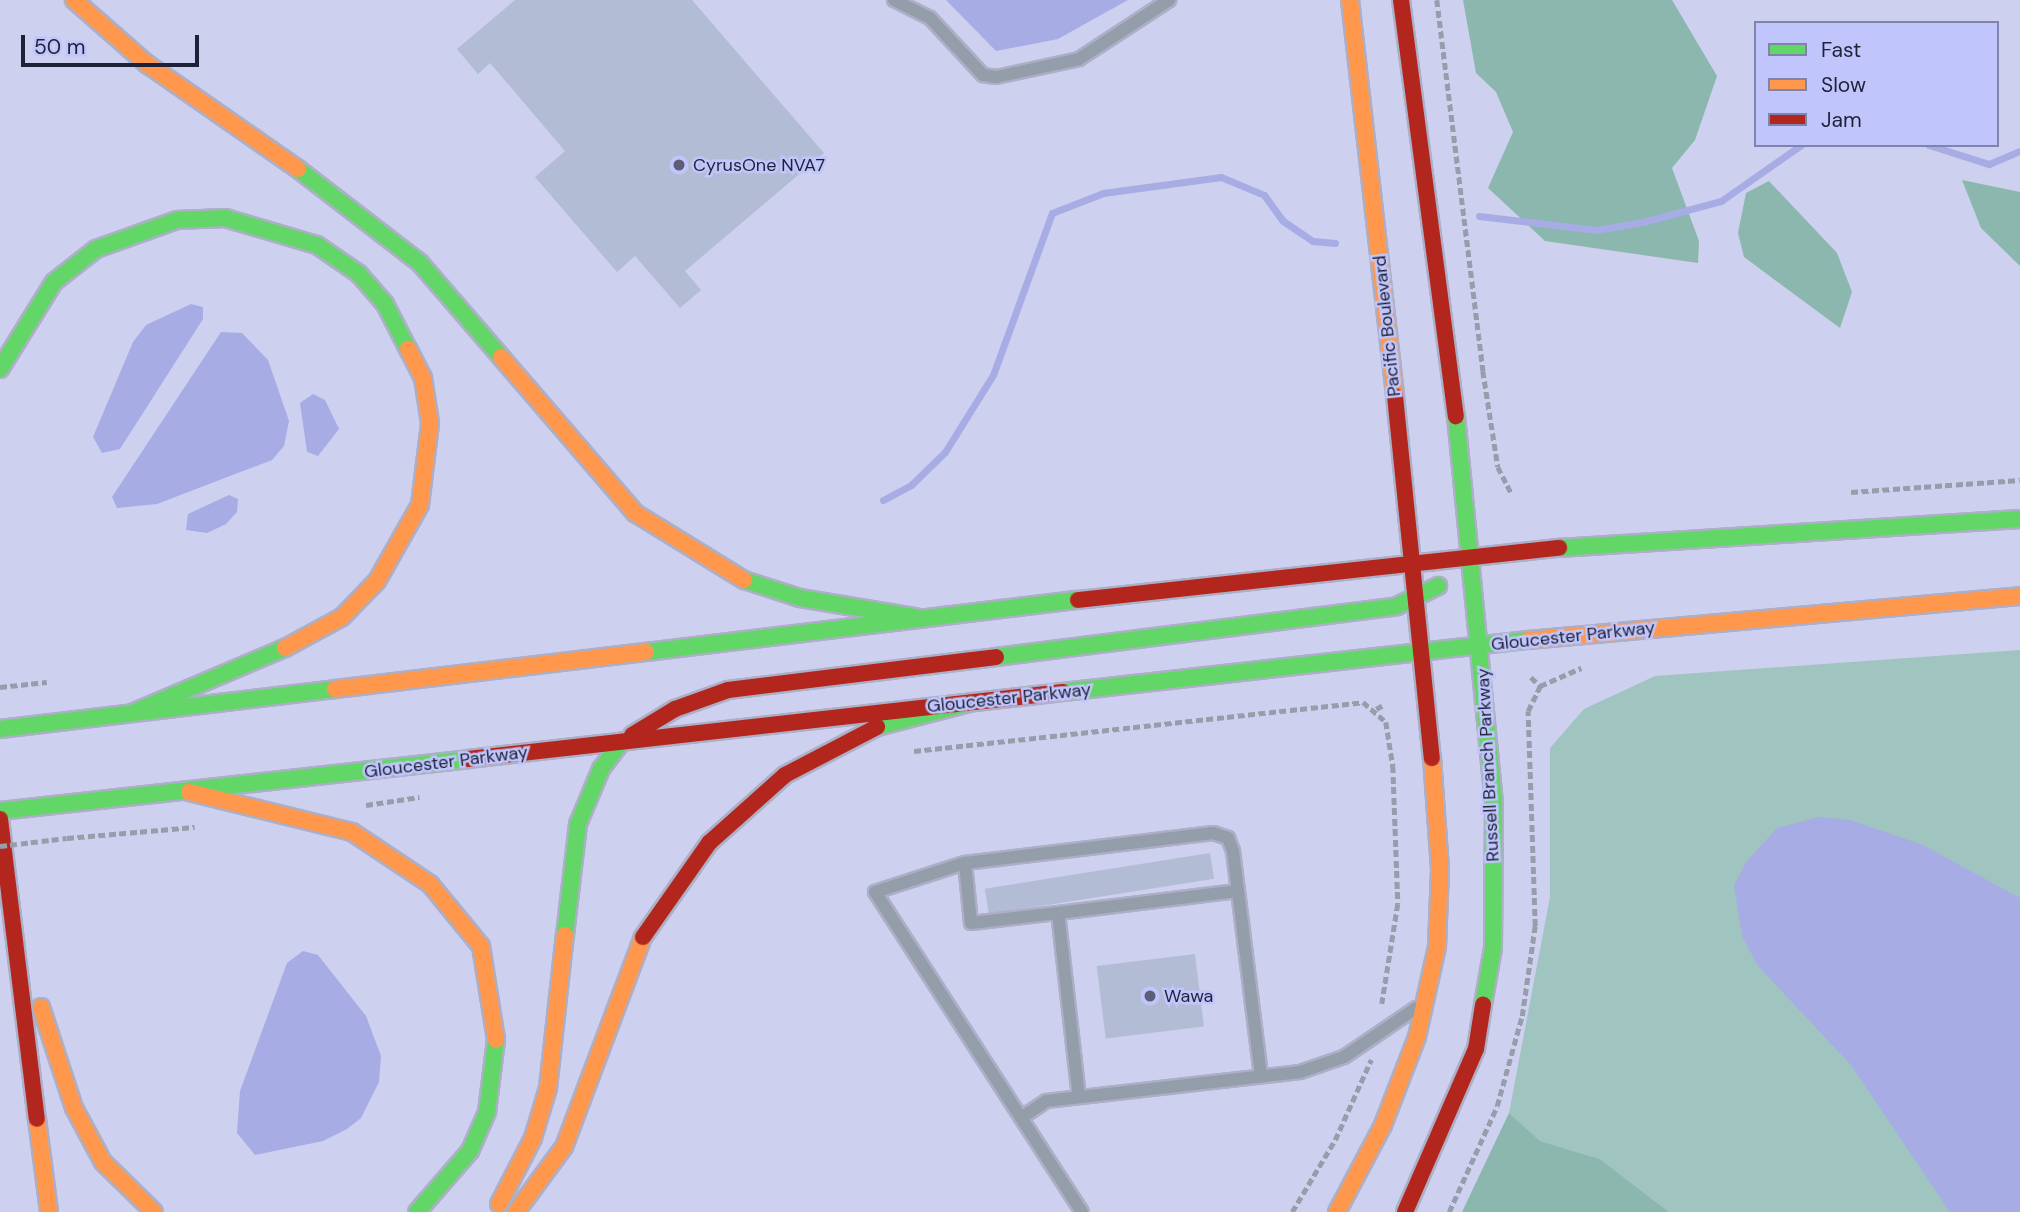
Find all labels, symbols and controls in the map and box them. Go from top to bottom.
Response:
scale bar [24,21,203,65]
legend [1754,21,1999,147]
text: 50 m [34,33,85,61]
text: Fast [1821,36,1861,64]
text: Slow [1821,71,1866,99]
text: Jam [1821,106,1862,134]
place label: CyrusOne NVA7 [693,154,825,176]
marker: CyrusOne NVA7 [671,157,687,173]
street label: Pacific Boulevard [1369,254,1405,398]
street label: Gloucester Parkway [1490,617,1656,655]
street label: Russell Branch Parkway [1472,668,1504,862]
street label: Gloucester Parkway [926,679,1092,717]
street label: Gloucester Parkway [363,741,529,783]
place label: Wawa [1164,985,1213,1007]
marker: Wawa [1142,988,1158,1004]

